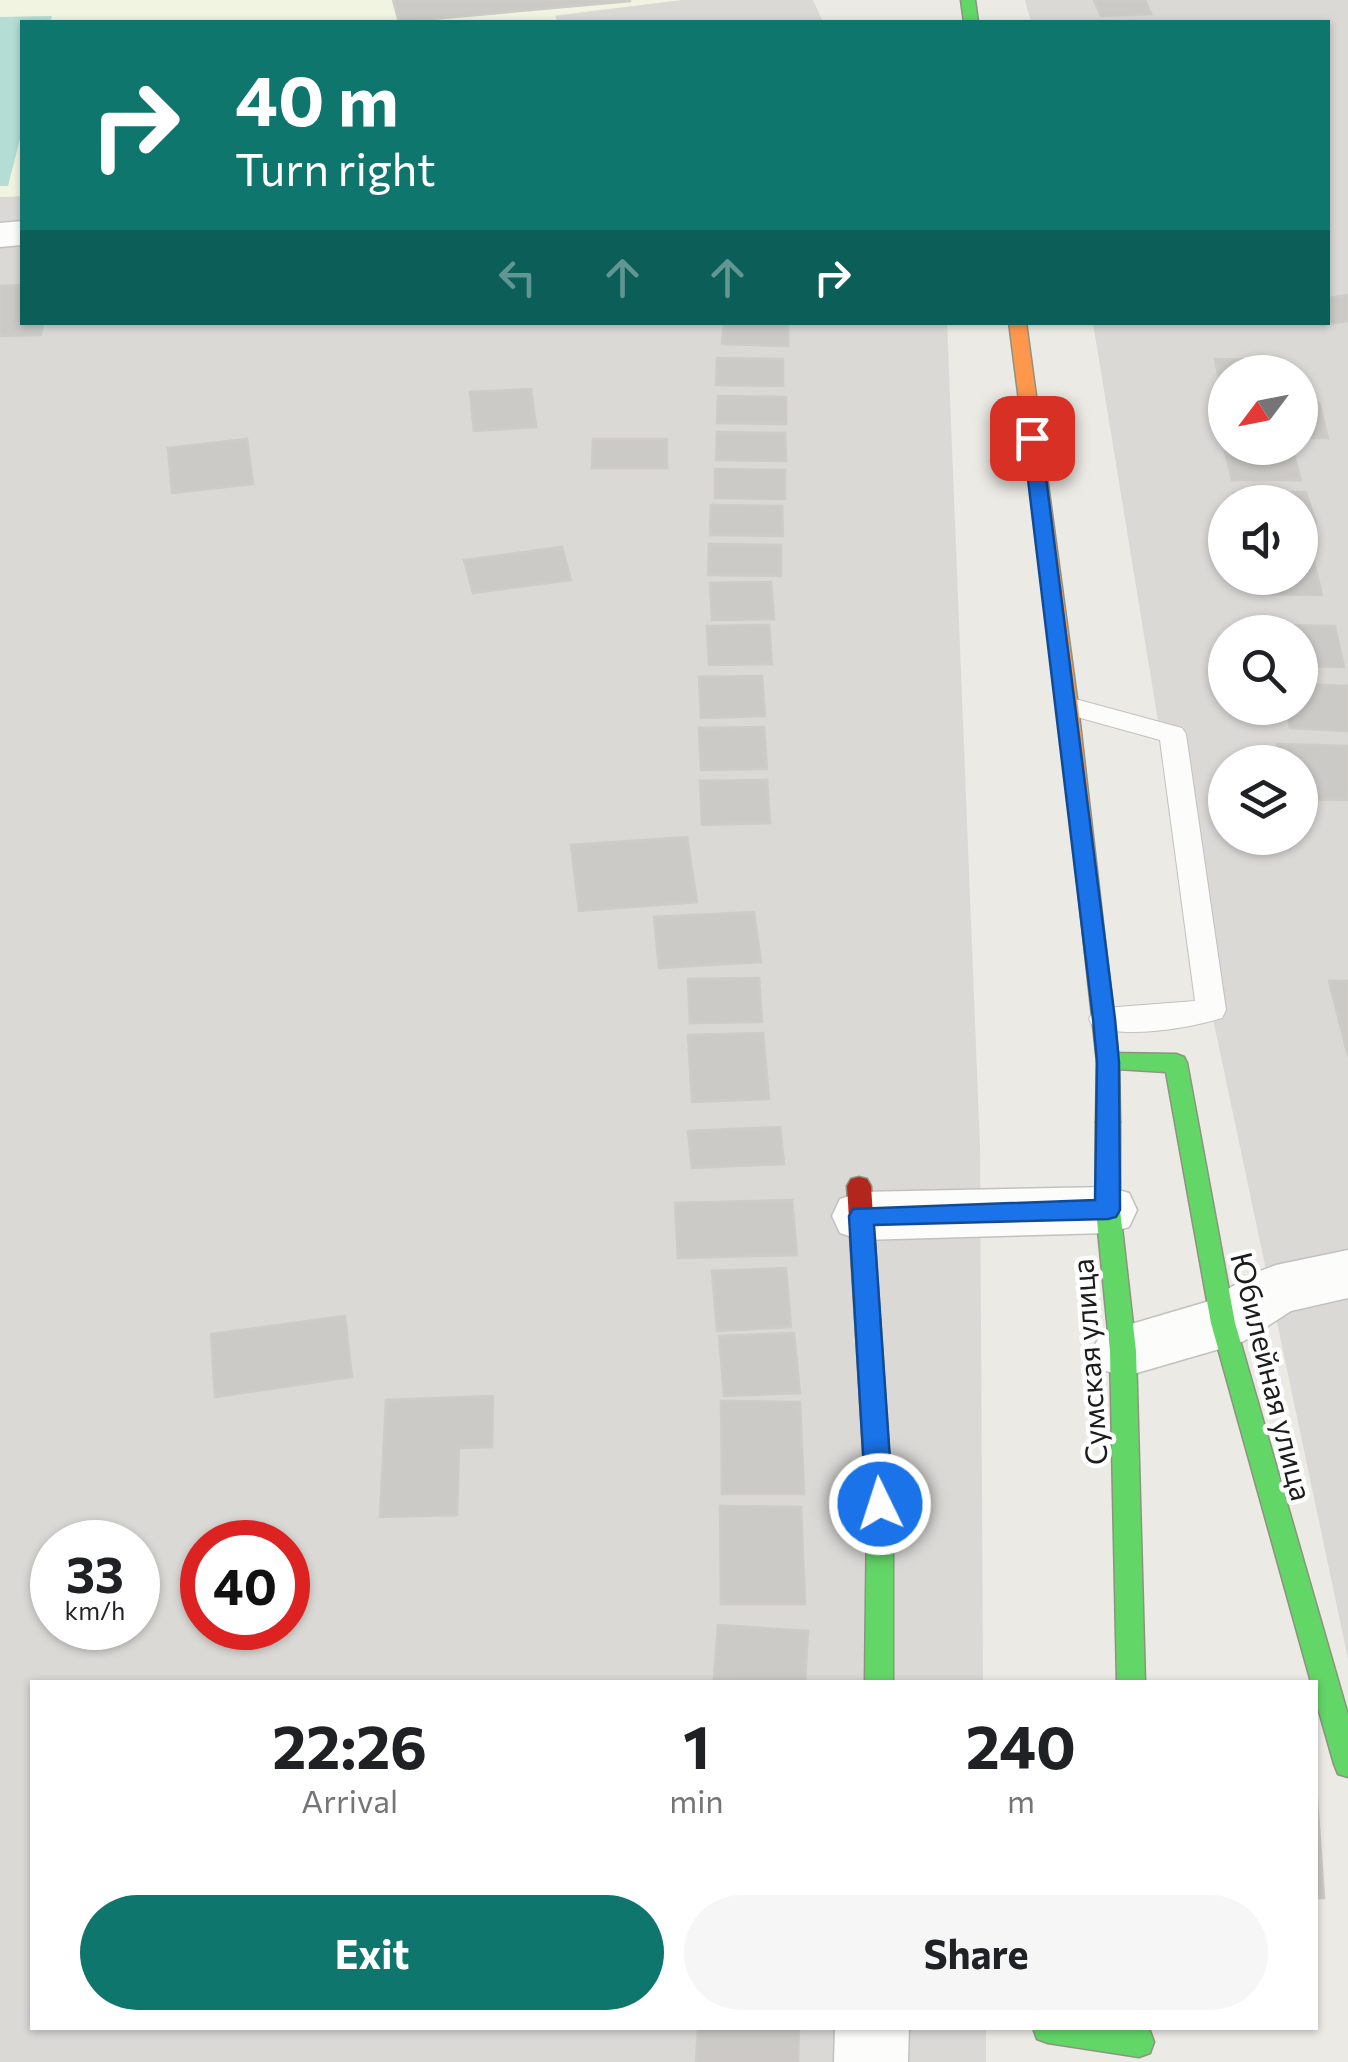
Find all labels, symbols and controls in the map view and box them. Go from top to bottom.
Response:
text: 40 m [235,55,399,140]
icon: right [70,60,200,190]
text: Turn right [235,140,436,195]
icon: left [490,250,545,305]
icon: ahead [595,250,650,305]
icon: ahead [700,250,755,305]
icon: right [805,250,860,305]
north arrow [1208,355,1318,465]
map controls [1208,355,1318,855]
pin [990,396,1075,481]
icon: arrive [1005,411,1060,466]
button: sound [1208,485,1318,595]
button: search [1208,615,1318,725]
button: layers [1208,745,1318,855]
street label: Юбилейная улица [1224,1248,1322,1504]
street label: Сумская улица [1062,1258,1114,1466]
position arrow [828,1452,932,1556]
speed limit sign: 40 [180,1520,310,1650]
text: 33 [66,1542,124,1603]
text: km/h [65,1595,125,1625]
text: 22:26 [272,1708,427,1781]
text: 1 [683,1708,710,1781]
text: 240 [966,1708,1076,1781]
text: Arrival [301,1780,398,1820]
text: min [669,1780,724,1820]
text: m [1007,1780,1035,1820]
button: Exit [80,1895,664,2010]
button: Share [684,1895,1268,2010]

